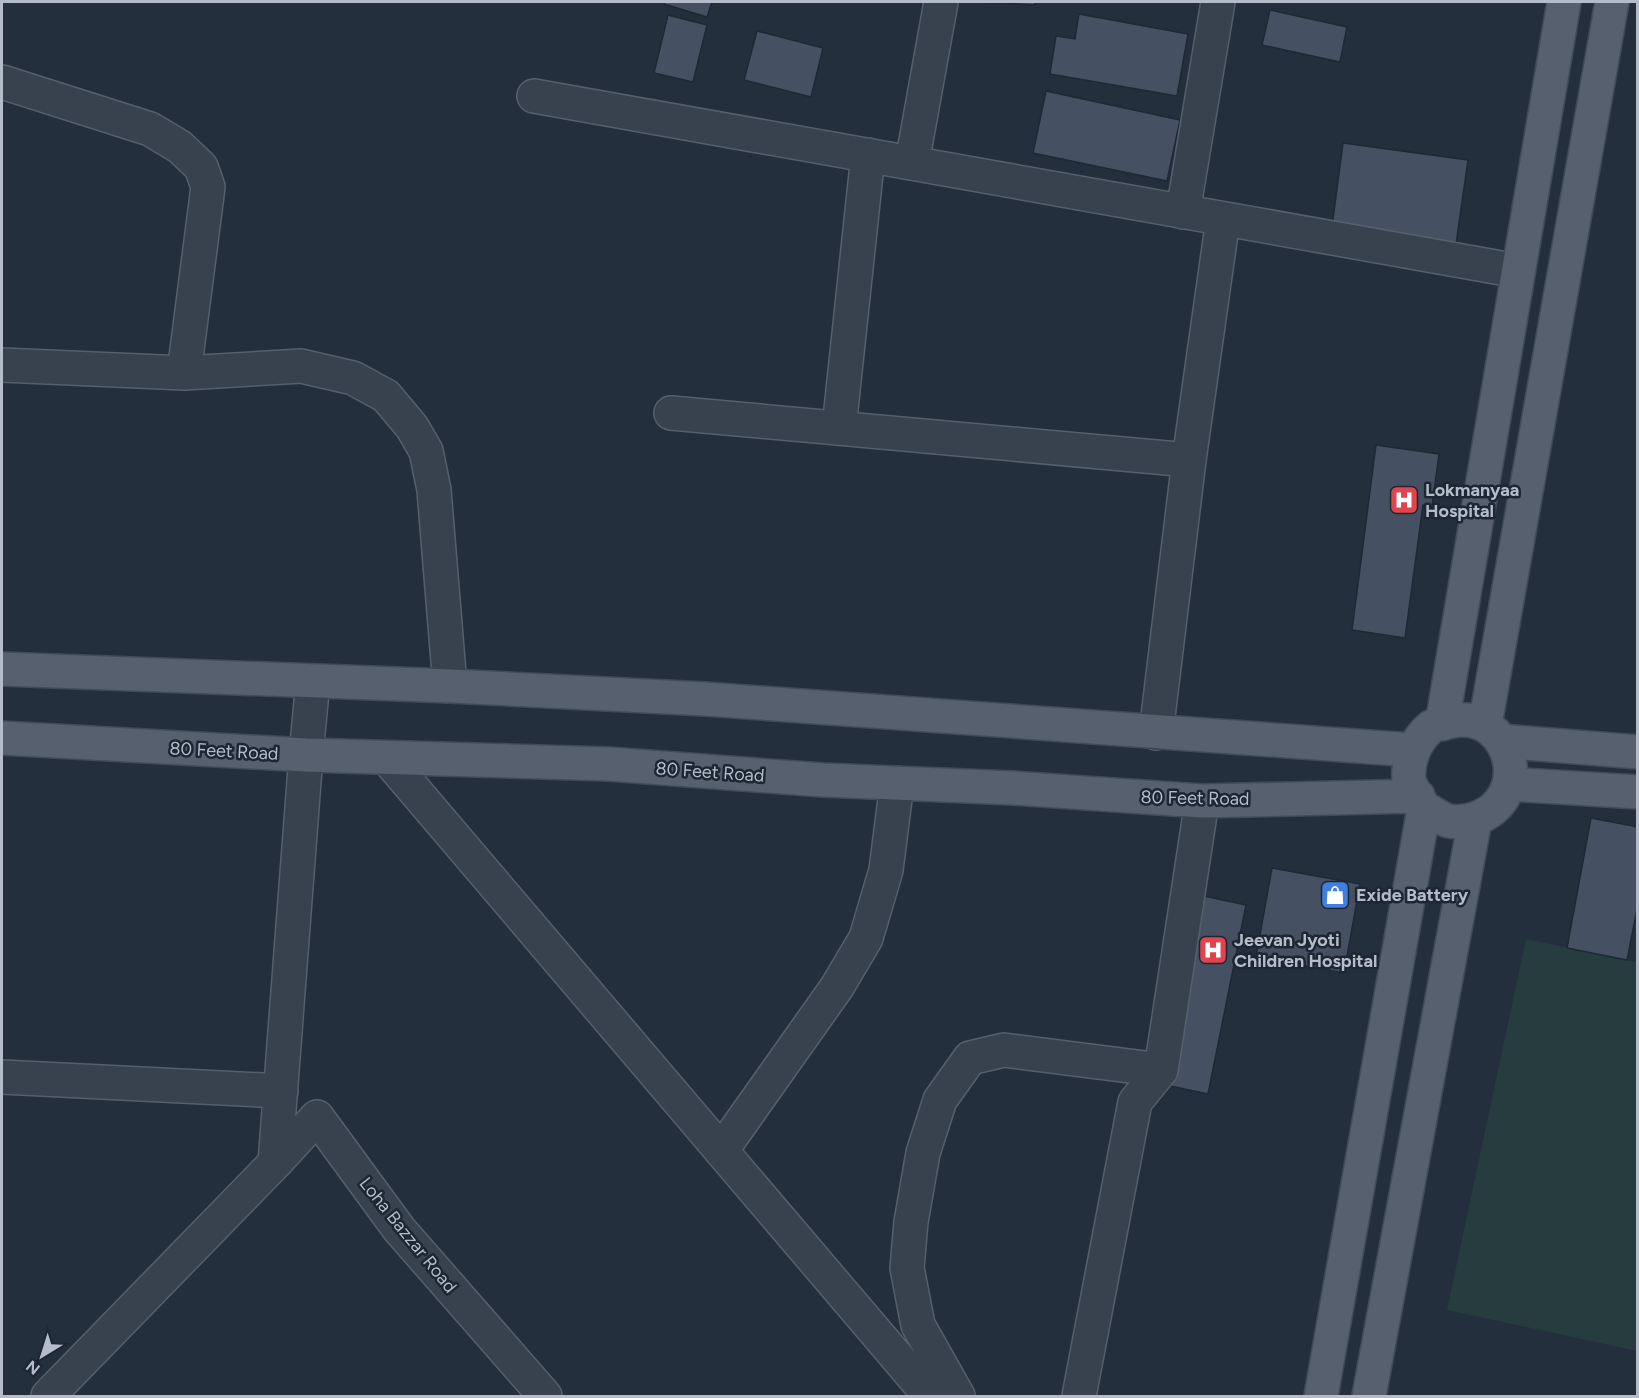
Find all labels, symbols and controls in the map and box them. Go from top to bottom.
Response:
place label: Lokmanyaa Hospital [1425,479,1519,522]
hospital icon: Lokmanyaa Hospital [1388,484,1420,516]
street label: 80 Feet Road [169,737,279,765]
street label: 80 Feet Road [655,757,765,787]
street label: 80 Feet Road [1140,786,1250,810]
shop icon: Exide Battery [1319,879,1351,911]
place label: Exide Battery [1356,884,1469,906]
place label: Jeevan Jyoti Children Hospital [1234,929,1377,972]
hospital icon: Jeevan Jyoti Children Hospital [1197,934,1229,966]
street label: Loha Bazzar Road [355,1173,461,1297]
north arrow [12,1326,72,1386]
text: N [22,1356,44,1379]

